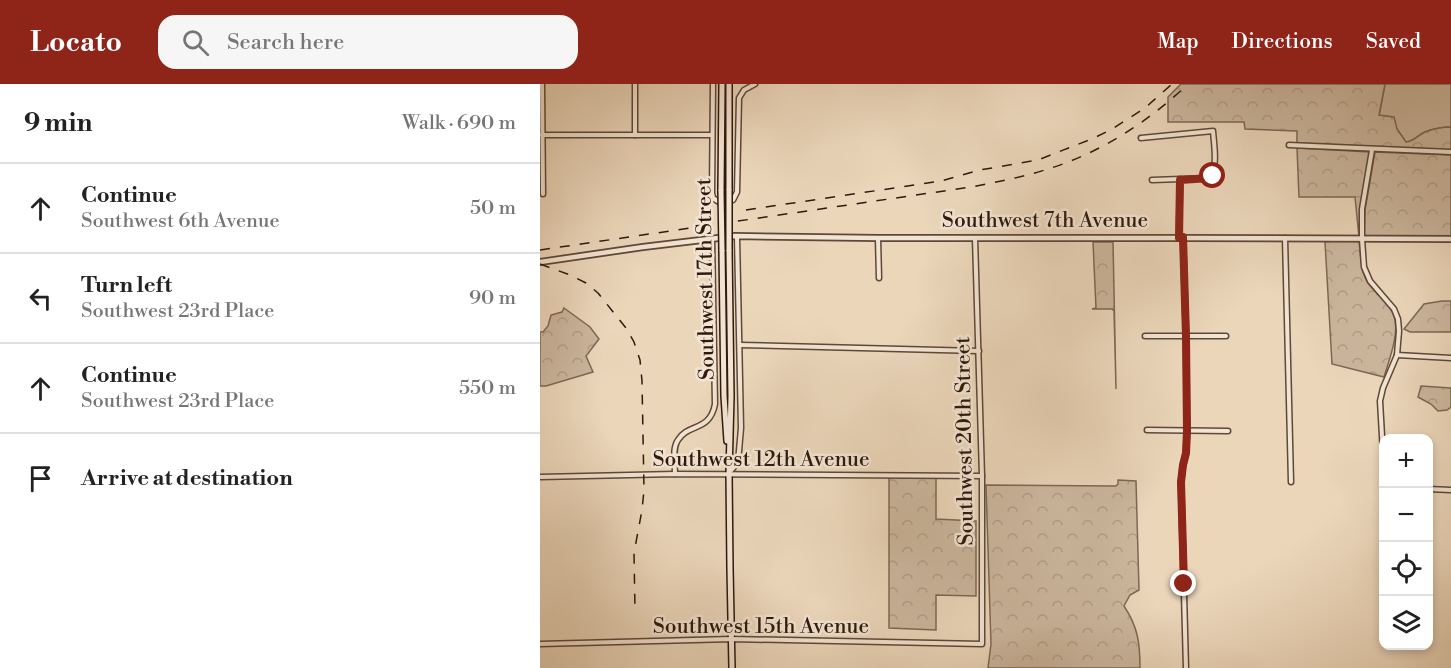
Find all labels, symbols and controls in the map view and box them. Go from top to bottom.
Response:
search box [158,15,578,69]
text: Locato [30,25,122,60]
icon: search [179,26,212,59]
text: Search here [227,29,344,56]
text: Map [1157,29,1199,55]
text: Directions [1232,29,1333,55]
text: Saved [1366,29,1421,55]
text: 9 min [24,107,92,139]
text: Walk · 690 m [402,111,516,136]
route start [1199,162,1225,188]
street label: Southwest 17th Street [691,177,721,380]
text: Continue [81,182,177,209]
icon: ahead [24,192,57,225]
text: 50 m [470,196,516,221]
street label: Southwest 7th Avenue [942,208,1148,234]
text: Southwest 6th Avenue [81,209,280,234]
text: Turn left [81,272,172,299]
icon: left [24,282,57,315]
text: 90 m [469,286,516,311]
text: Southwest 23rd Place [81,299,274,324]
street label: Southwest 20th Street [950,336,980,546]
text: Continue [81,362,177,389]
icon: ahead [24,372,57,405]
text: 550 m [459,376,516,401]
text: Southwest 23rd Place [81,389,274,414]
map controls [1379,434,1433,650]
button: + [1379,434,1433,488]
street label: Southwest 12th Avenue [652,447,870,473]
icon: arrive [24,462,57,495]
text: Arrive at destination [81,465,293,492]
button: − [1379,488,1433,542]
button: locate [1379,542,1433,596]
route end [1170,570,1196,596]
button: layers [1379,596,1433,650]
street label: Southwest 15th Avenue [653,614,869,640]

